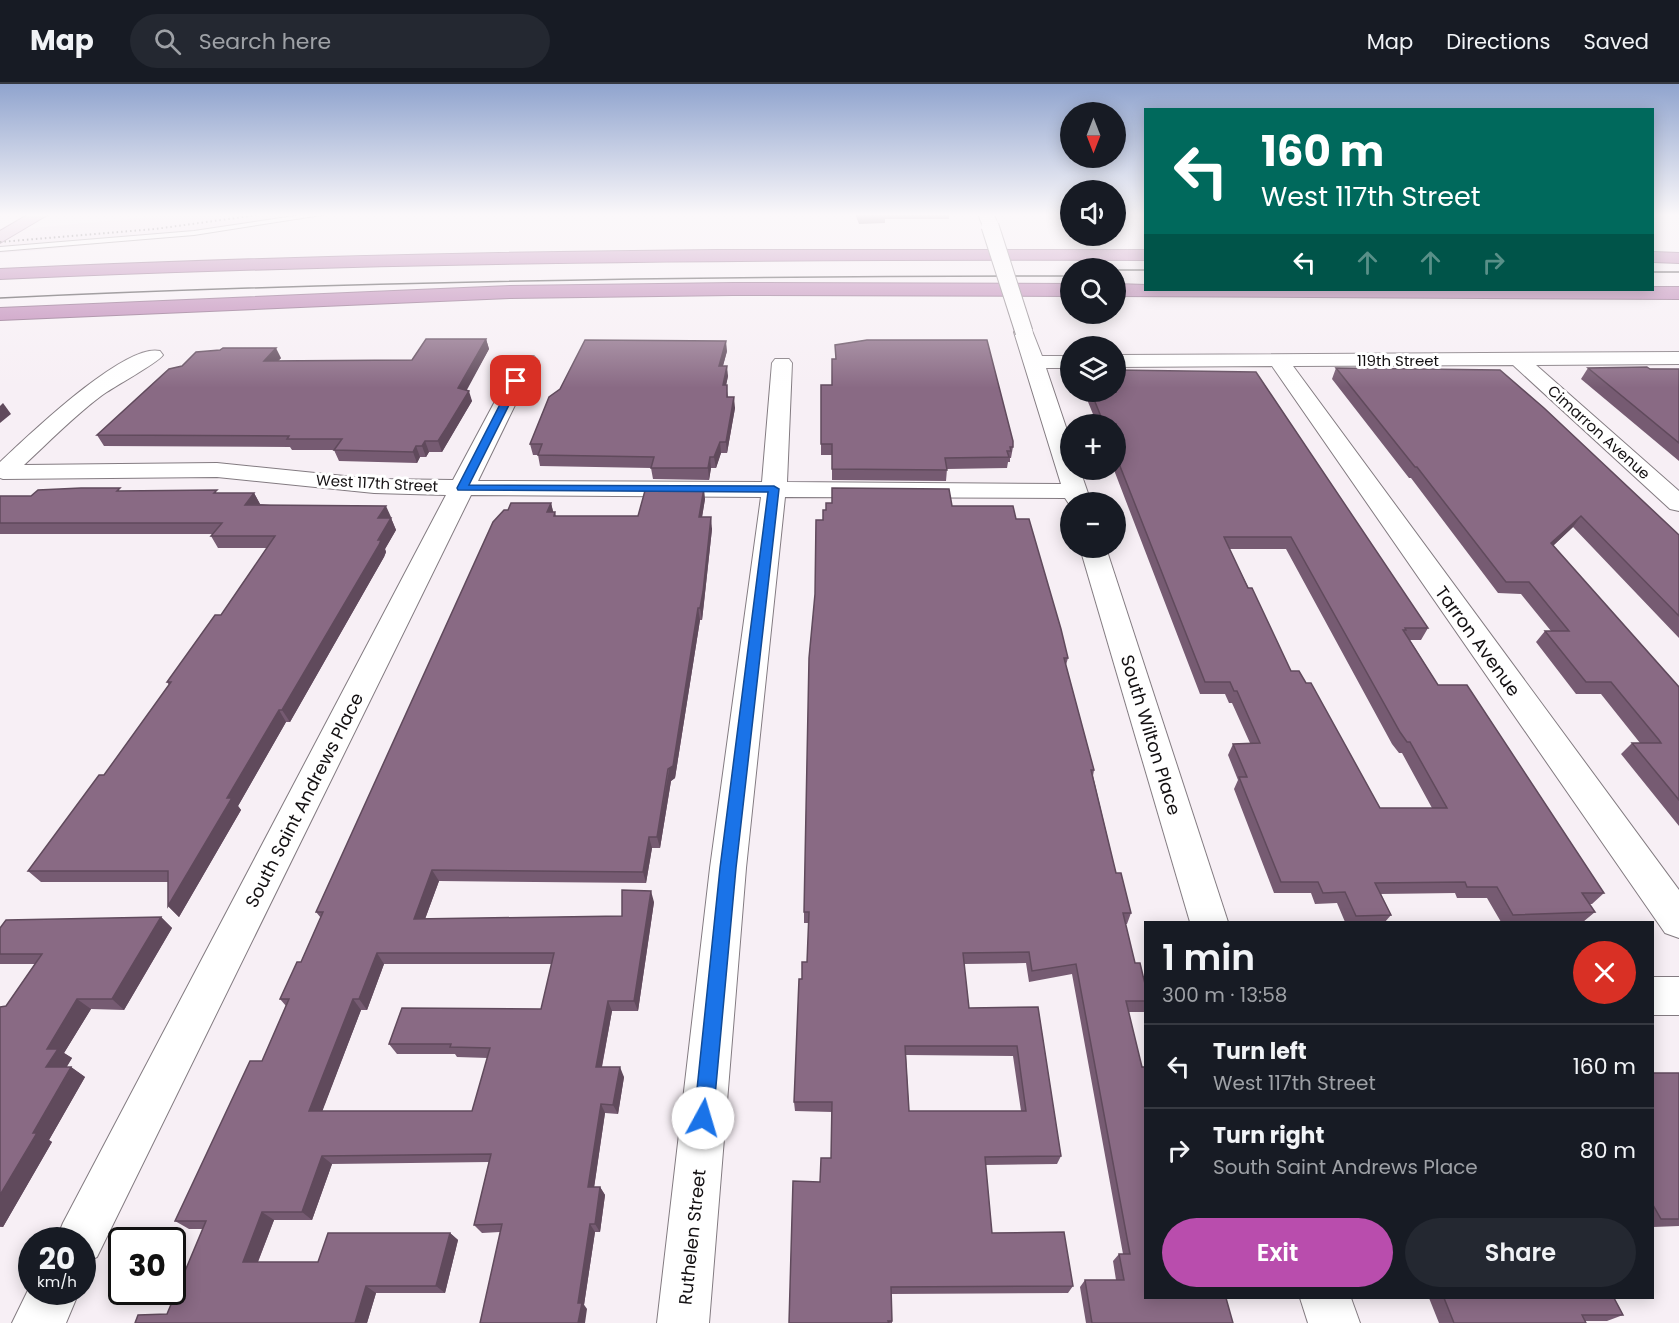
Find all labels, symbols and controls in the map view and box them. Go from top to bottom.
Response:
search box [130,14,550,68]
text: Map [30,21,94,60]
icon: search [151,25,184,58]
text: Search here [199,26,331,57]
text: Map [1367,27,1413,56]
text: Directions [1446,27,1550,56]
text: Saved [1583,27,1649,56]
north arrow [1060,102,1126,168]
map controls [1060,102,1126,558]
text: 160 m [1261,122,1384,181]
icon: left [1162,132,1240,210]
text: West 117th Street [1261,178,1481,215]
button: sound [1060,180,1126,246]
icon: left [1288,246,1321,279]
icon: ahead [1351,246,1384,279]
icon: ahead [1414,246,1447,279]
icon: right [1477,246,1510,279]
button: search [1060,258,1126,324]
button: layers [1060,336,1126,402]
street label: 119th Street [1357,350,1439,371]
pin [490,355,541,406]
icon: arrive [499,364,532,397]
street label: Cimarron Avenue [1543,380,1655,484]
button: + [1060,414,1126,480]
street label: West 117th Street [316,469,438,497]
button: − [1060,492,1126,558]
street label: Tarron Avenue [1429,581,1527,701]
street label: South Wilton Place [1115,652,1187,818]
street label: South Saint Andrews Place [239,688,369,912]
text: 1 min [1162,932,1255,983]
button: close [1573,941,1636,1004]
text: 300 m · 13:58 [1162,981,1287,1009]
text: Turn left [1213,1036,1307,1067]
icon: left [1162,1050,1195,1083]
text: 160 m [1573,1051,1636,1082]
text: West 117th Street [1213,1069,1376,1097]
position arrow [671,1086,735,1150]
text: Turn right [1213,1120,1324,1151]
icon: right [1162,1134,1195,1167]
text: 80 m [1580,1135,1636,1166]
text: South Saint Andrews Place [1213,1153,1478,1181]
street label: Ruthelen Street [672,1168,712,1306]
button: Exit [1162,1218,1393,1287]
button: Share [1405,1218,1636,1287]
speed limit sign: 30 [108,1227,186,1305]
text: 20 [39,1237,75,1280]
text: km/h [37,1271,77,1292]

